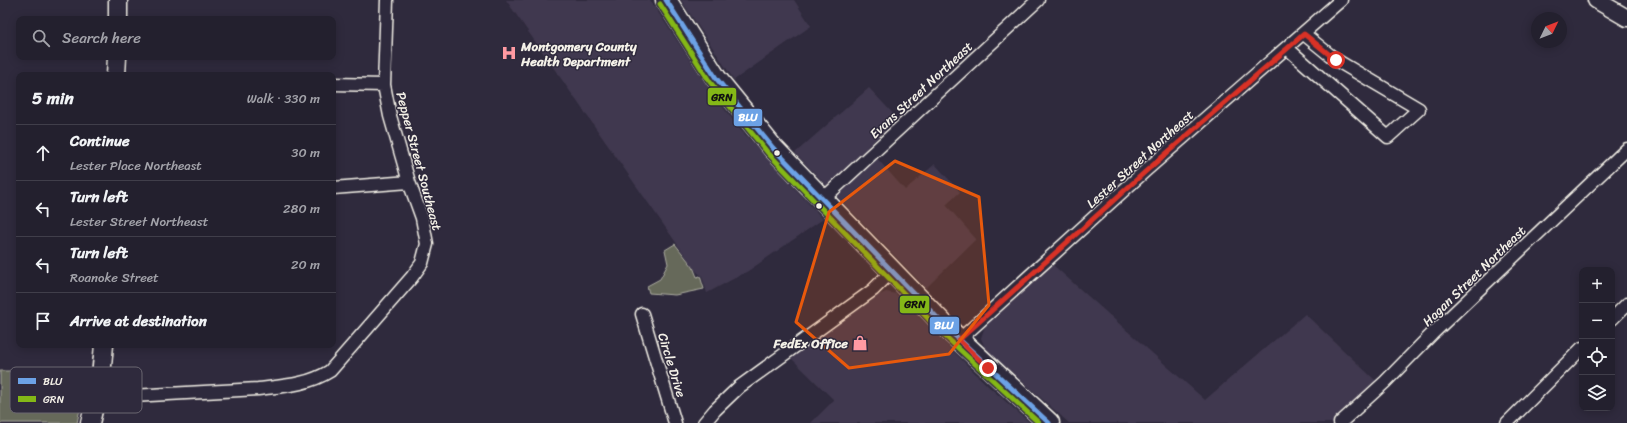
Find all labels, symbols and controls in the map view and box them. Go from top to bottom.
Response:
north arrow [1531,12,1567,48]
search box [16,16,336,60]
text: Search here [62,25,141,51]
icon: search [30,27,52,49]
place label: Montgomery County Health Department [520,35,637,73]
street label: Evans Street Northeast [864,35,978,144]
hospital icon: Montgomery County Health Department [500,44,518,62]
route start [1327,51,1345,69]
text: 5 min [32,83,74,113]
text: Walk · 330 m [247,87,320,110]
line badge: GRN [707,87,737,106]
text: GRN [710,88,733,107]
street label: Pepper Street Southeast [389,89,449,233]
street label: Lester Street Northeast [1081,104,1199,214]
line badge: BLU [733,108,763,127]
text: BLU [738,108,758,127]
text: Continue [70,128,130,154]
text: 30 m [291,141,320,164]
icon: ahead [32,142,54,164]
unlabelled marker [772,148,782,158]
text: Lester Place Northeast [70,154,202,177]
text: Turn left [70,184,128,210]
text: 280 m [283,197,320,220]
icon: left [32,198,54,220]
unlabelled marker [814,201,824,211]
text: Lester Street Northeast [70,210,208,233]
street label: Hagan Street Northeast [1417,220,1532,332]
text: Turn left [70,240,128,266]
text: 20 m [291,253,320,276]
icon: left [32,254,54,276]
text: Roanoke Street [70,266,159,289]
map controls [1579,267,1615,411]
button: + [1579,267,1615,303]
line badge: GRN [899,295,930,314]
text: GRN [903,295,926,314]
button: − [1579,303,1615,339]
text: Arrive at destination [70,308,207,334]
icon: arrive [32,310,54,332]
line badge: BLU [929,316,960,335]
text: BLU [934,316,954,335]
street label: Circle Drive [651,330,693,401]
place label: FedEx Office [772,332,848,355]
shop icon: FedEx Office [851,334,869,352]
button: locate [1579,339,1615,375]
route end [979,359,997,377]
legend [10,367,142,413]
text: BLU [43,372,63,391]
button: layers [1579,375,1615,411]
text: GRN [43,390,65,409]

